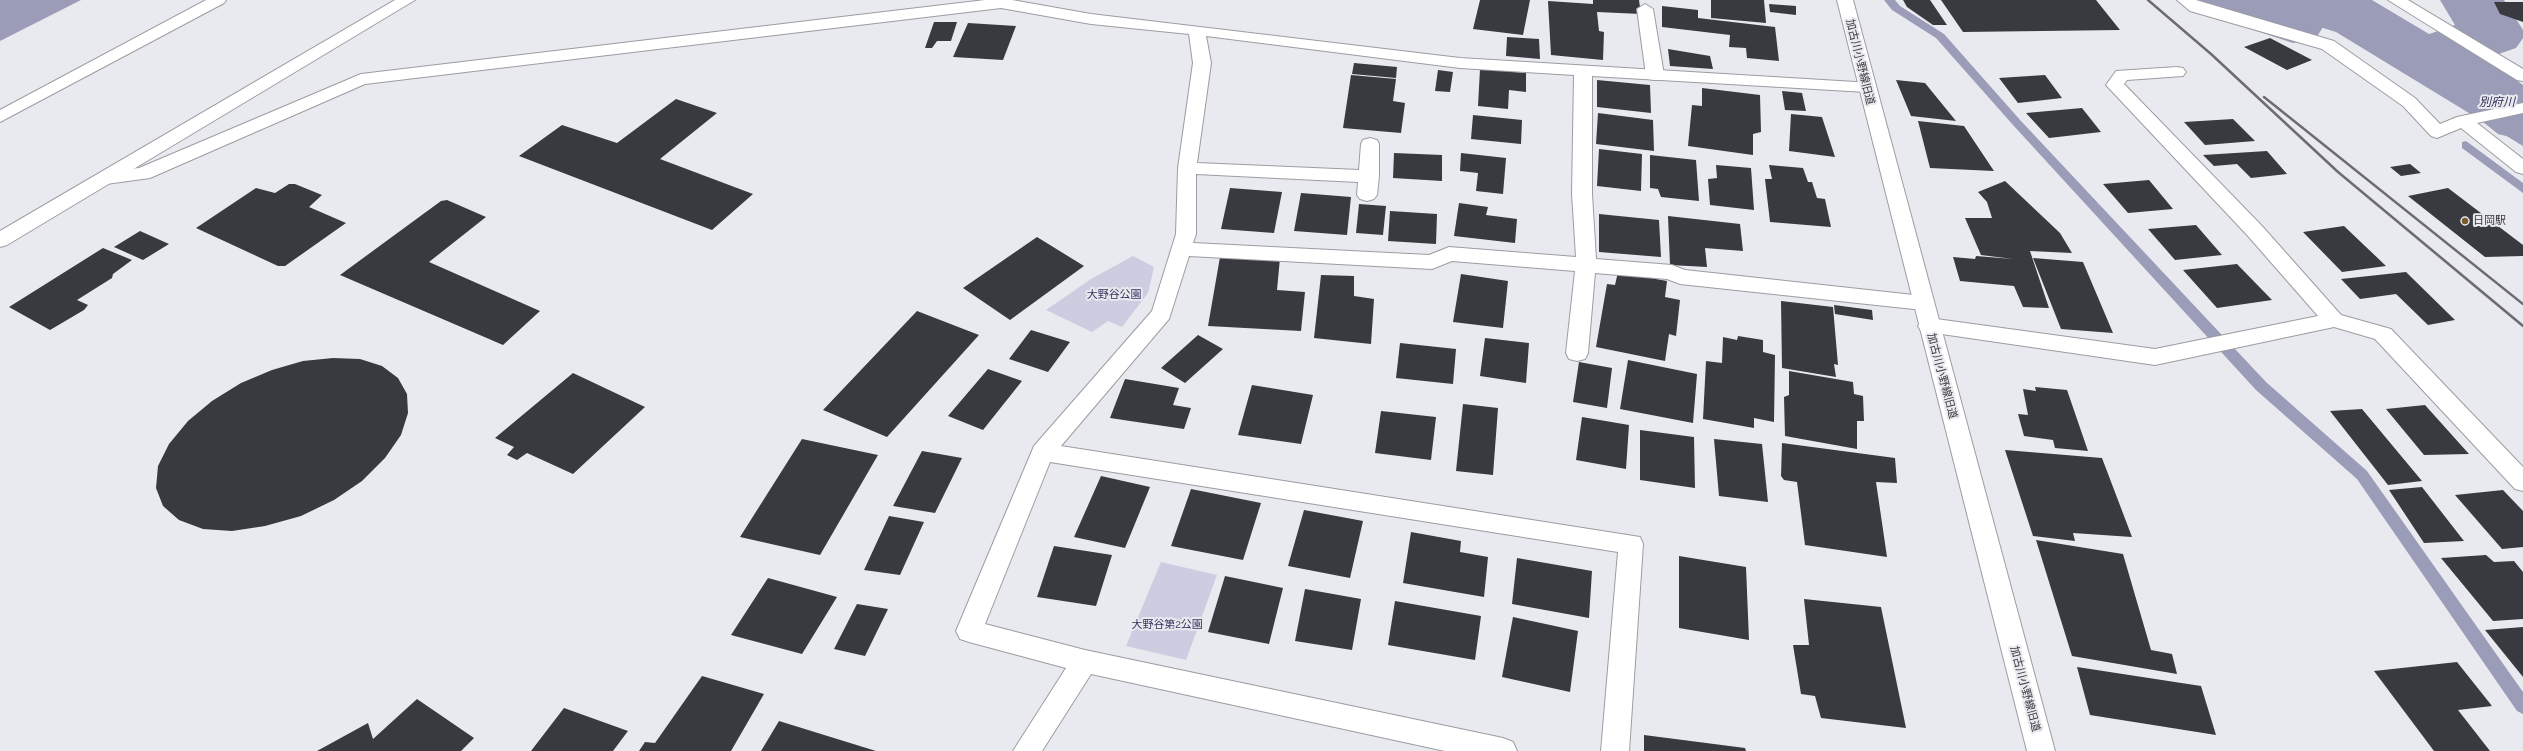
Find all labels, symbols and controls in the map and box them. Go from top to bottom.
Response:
street label: 加古川小野線旧道 [1843,18,1877,106]
water label: 別府川 [2479,95,2515,109]
place label: 日岡駅 [2473,214,2506,228]
marker: 日岡駅 [2460,216,2470,226]
park label: 大野谷公園 [1087,288,1141,302]
street label: 加古川小野線旧道 [1924,332,1960,420]
park label: 大野谷第2公園 [1131,618,1203,632]
street label: 加古川小野線旧道 [2007,645,2043,733]

